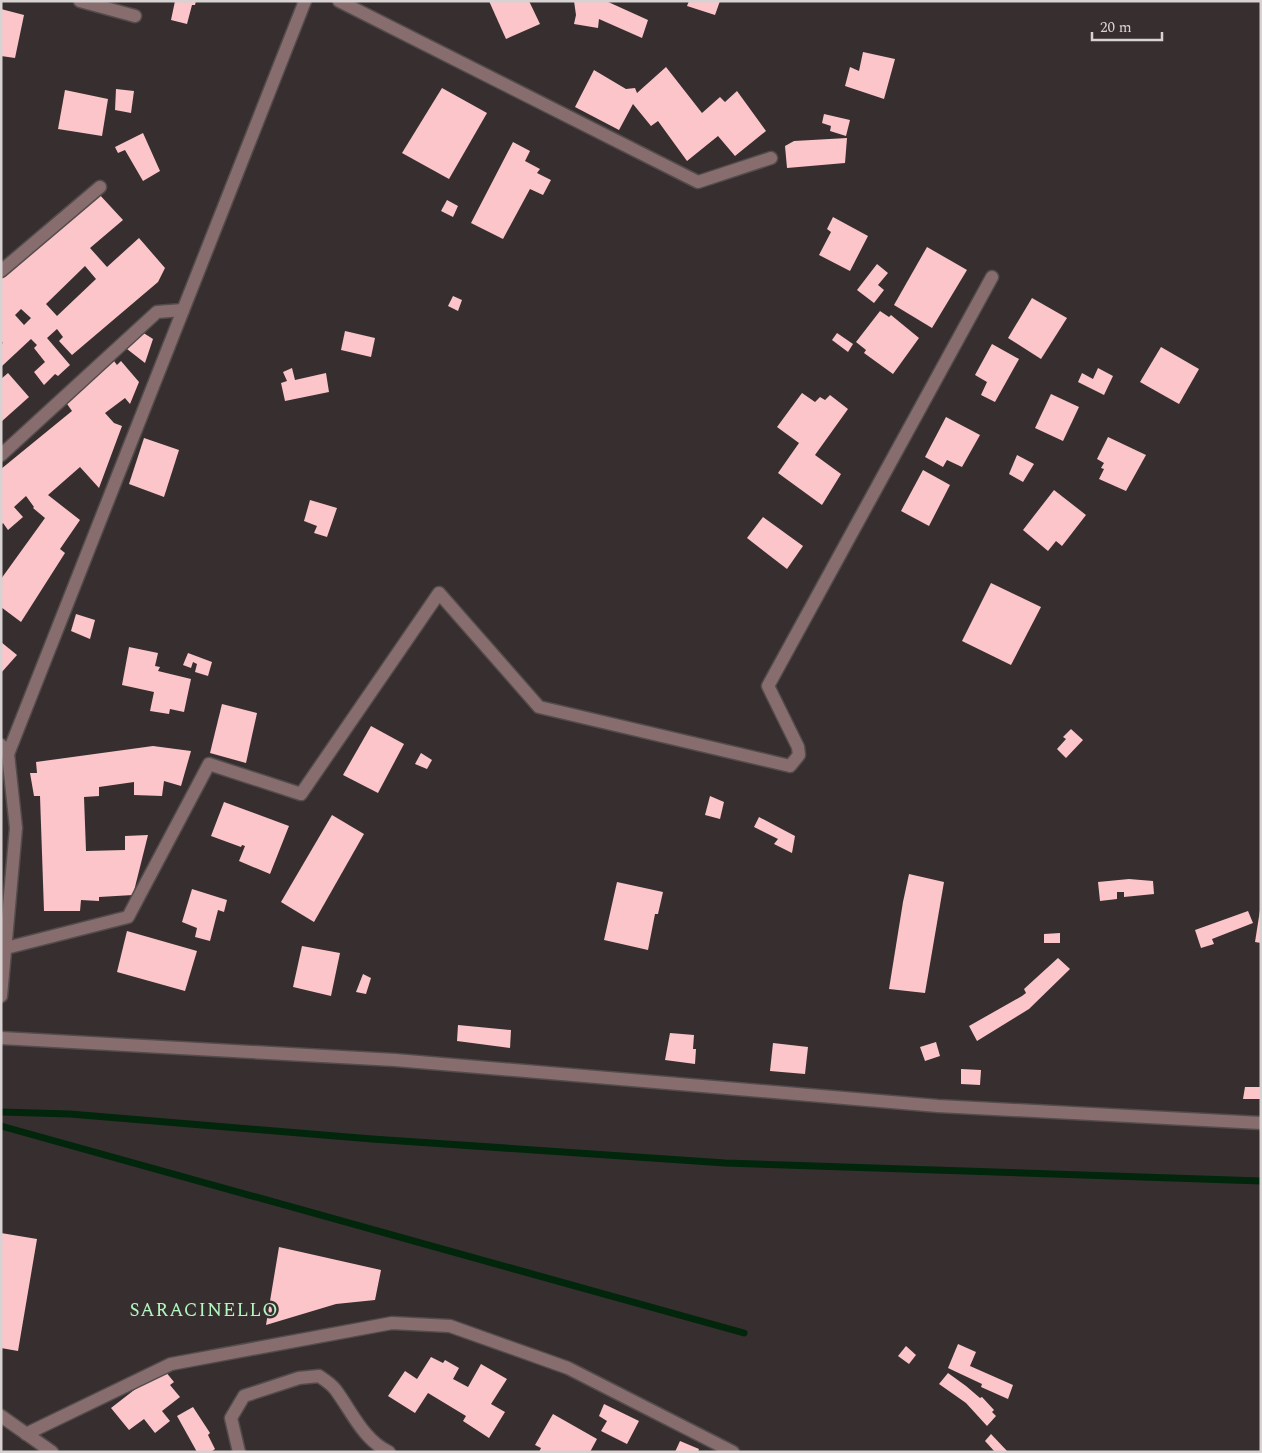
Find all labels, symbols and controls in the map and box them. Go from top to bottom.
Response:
scale bar [1092,10,1162,42]
text: 20 m [1100,16,1132,39]
district label: SARACINELLO [129,1296,279,1325]

